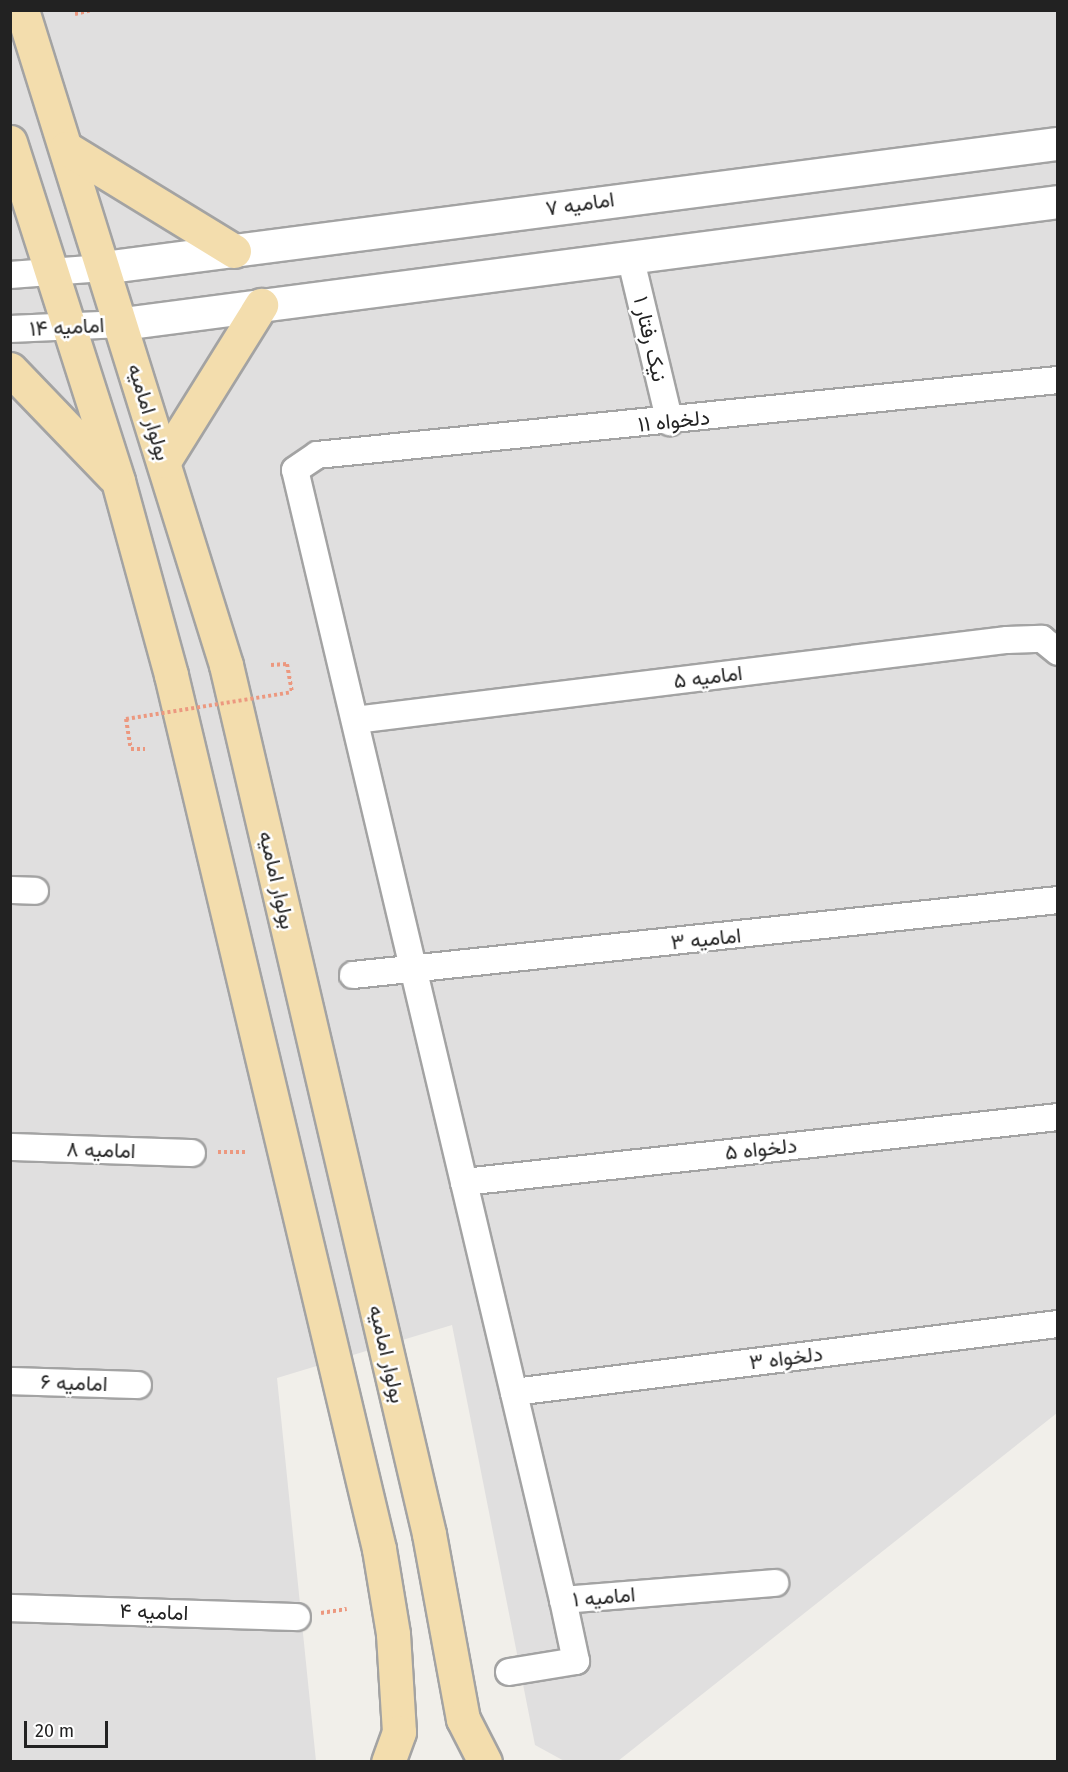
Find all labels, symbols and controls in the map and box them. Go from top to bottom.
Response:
street label: امامیه ۷ [544,187,616,221]
street label: نیک رفتار ۱ [628,294,672,384]
street label: امامیه ۱۴ [29,312,105,342]
street label: بولوار امامیه [122,361,176,463]
street label: دلخواه ۱۱ [637,405,711,437]
street label: امامیه ۵ [672,660,744,694]
street label: بولوار امامیه [253,829,301,931]
street label: امامیه ۳ [670,923,742,955]
street label: دلخواه ۵ [724,1133,798,1165]
street label: امامیه ۸ [66,1136,136,1164]
street label: بولوار امامیه [363,1303,411,1405]
street label: دلخواه ۳ [748,1341,824,1375]
street label: امامیه ۶ [40,1369,108,1397]
street label: امامیه ۱ [572,1582,636,1612]
street label: امامیه ۴ [119,1598,189,1626]
scale bar [27,1709,111,1747]
text: 20 m [35,1720,74,1742]

